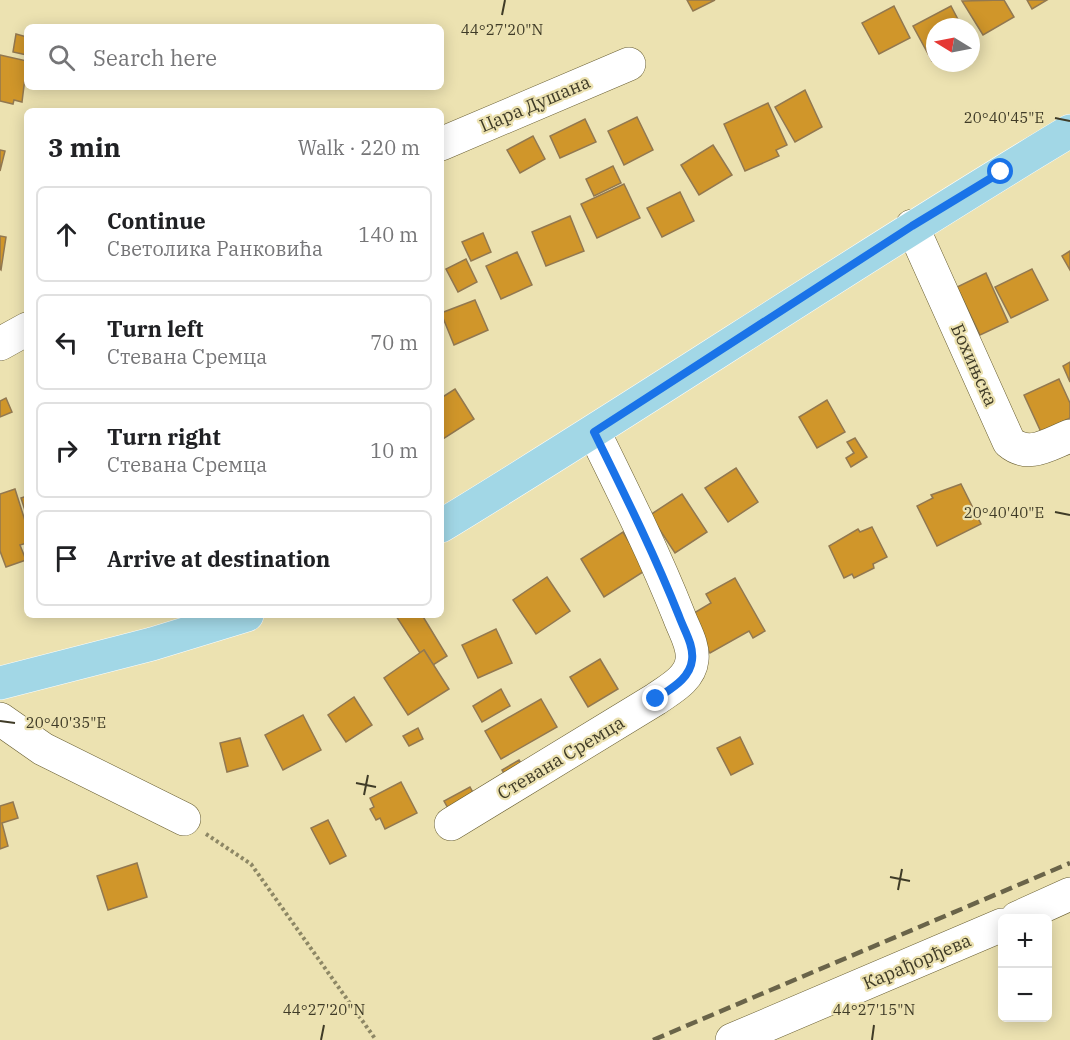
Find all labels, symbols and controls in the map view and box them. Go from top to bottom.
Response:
north arrow [926,18,980,72]
text: 44°27'20"N [461,20,543,39]
search box [24,24,444,90]
icon: search [45,41,78,74]
text: Search here [93,43,217,72]
street label: Цара Душана [476,70,594,137]
text: 20°40'45"E [964,108,1044,127]
text: 3 min [48,130,121,164]
text: Walk · 220 m [298,134,420,161]
route start [987,158,1013,184]
text: Continue [107,206,206,235]
icon: ahead [50,218,83,251]
text: 140 m [358,221,418,248]
text: Светолика Ранковића [107,235,323,262]
text: Turn left [107,314,203,343]
street label: Бохињска [946,320,1003,410]
icon: left [50,326,83,359]
text: 70 m [370,329,418,356]
text: Стевана Сремца [107,343,267,370]
text: Turn right [107,422,221,451]
icon: right [50,434,83,467]
text: 10 m [370,437,418,464]
text: Стевана Сремца [107,451,267,478]
text: 20°40'40"E [964,503,1044,522]
icon: arrive [50,542,83,575]
text: Arrive at destination [107,544,330,573]
route end [642,685,668,711]
street label: Стевана Сремца [493,710,629,805]
text: 20°40'35"E [26,713,106,732]
map controls [998,914,1052,1022]
button: + [998,914,1052,968]
street label: Карађорђева [859,928,975,995]
button: − [998,968,1052,1022]
text: 44°27'20"N [283,1000,365,1019]
text: 44°27'15"N [833,1000,915,1019]

